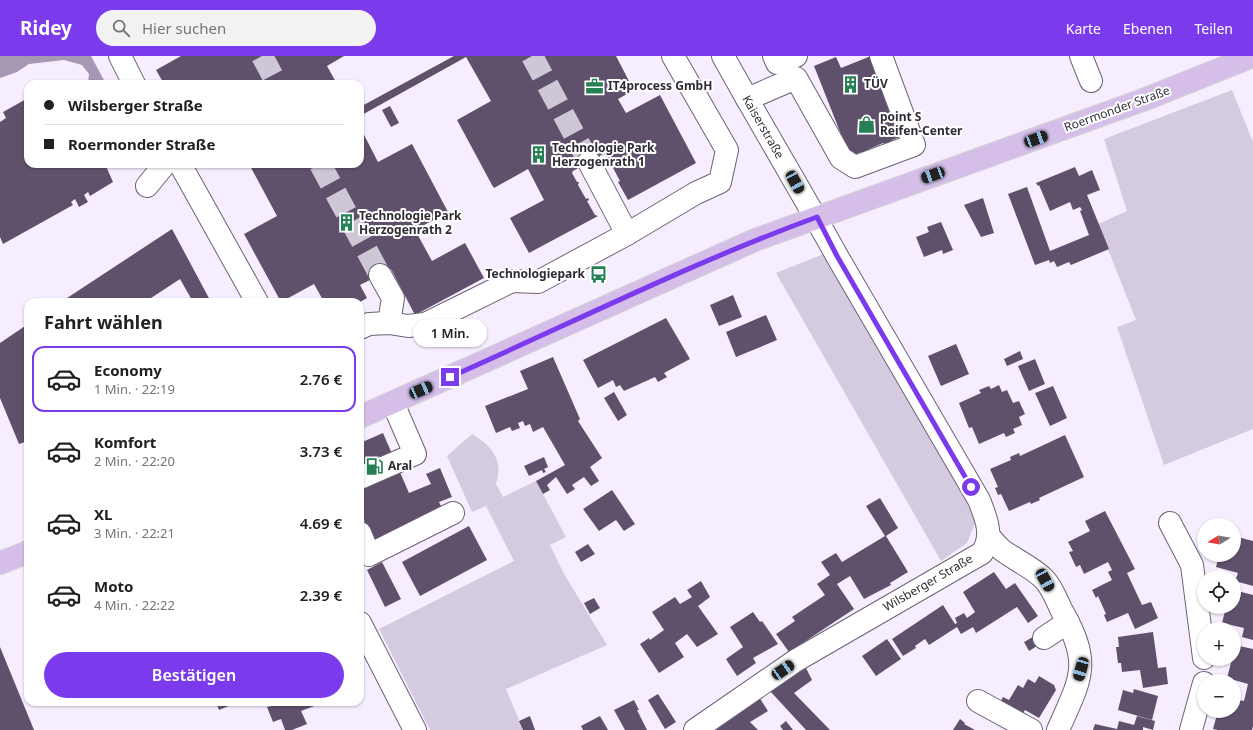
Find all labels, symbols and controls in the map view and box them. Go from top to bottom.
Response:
search box [96,10,376,46]
text: Ridey [20,15,72,41]
icon: search [110,17,132,39]
text: Hier suchen [142,18,226,38]
text: Karte [1066,19,1101,38]
text: Ebenen [1123,19,1173,38]
text: Teilen [1195,19,1233,38]
building icon: TÜV [841,74,861,94]
place label: TÜV [864,75,888,92]
office icon: IT4process GmbH [585,76,605,96]
place label: IT4process GmbH [608,77,712,94]
street label: Roermonder Straße [1062,81,1172,136]
street label: Kaiserstraße [738,92,789,162]
text: Wilsberger Straße [68,95,203,115]
place label: point S Reifen-Center [880,108,963,139]
shop icon: point S Reifen-Center [857,114,877,134]
car [1023,129,1049,149]
text: Roermonder Straße [68,134,215,154]
place label: Technologie Park Herzogenrath 1 [552,139,655,170]
building icon: Technologie Park Herzogenrath 1 [529,145,549,165]
car [920,165,946,185]
car [784,169,806,195]
place label: Technologie Park Herzogenrath 2 [359,207,462,238]
building icon: Technologie Park Herzogenrath 2 [336,213,356,233]
bus stop icon: Technologiepark [588,264,608,284]
place label: Technologiepark [485,265,586,282]
text: Fahrt wählen [44,310,163,334]
callout: 1 Min. [413,319,487,347]
text: 1 Min. [431,324,469,342]
text: Economy [94,360,162,380]
icon: car [46,361,82,397]
route end [441,368,459,386]
text: 2.76 € [300,369,342,389]
text: 1 Min. · 22:19 [94,380,175,398]
car [408,380,434,400]
text: Komfort [94,432,156,452]
icon: car [46,433,82,469]
text: 3.73 € [300,441,342,461]
text: 2 Min. · 22:20 [94,452,175,470]
fuel station icon: Aral [365,456,385,476]
place label: Aral [388,457,412,474]
route start [962,478,980,496]
text: XL [94,504,112,524]
icon: car [46,505,82,541]
text: 4.69 € [300,513,342,533]
north arrow [1197,518,1241,562]
map controls [1197,518,1241,718]
text: 3 Min. · 22:21 [94,524,175,542]
street label: Wilsberger Straße [880,550,976,615]
car [1034,567,1056,593]
button: locate [1197,570,1241,614]
text: Moto [94,576,133,596]
icon: car [46,577,82,613]
text: 2.39 € [300,585,342,605]
text: 4 Min. · 22:22 [94,596,175,614]
button: + [1197,622,1241,666]
button: Bestätigen [44,652,344,698]
car [1072,656,1090,682]
car [770,658,796,682]
button: − [1197,674,1241,718]

